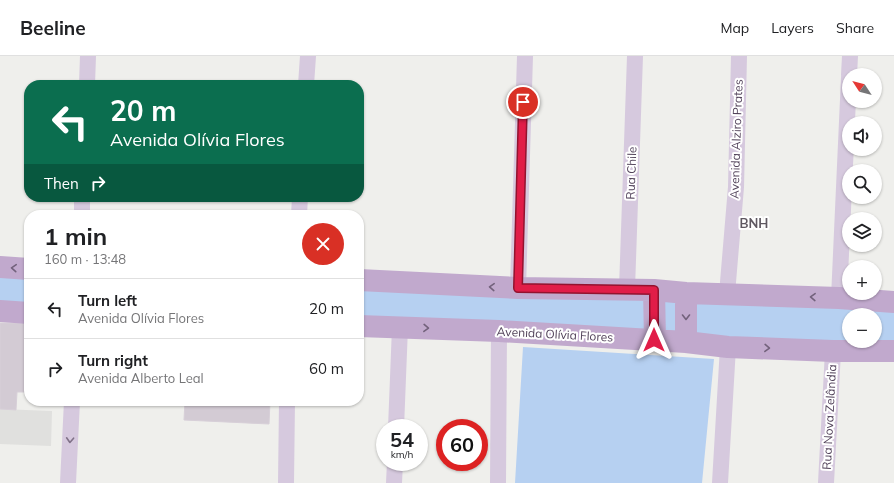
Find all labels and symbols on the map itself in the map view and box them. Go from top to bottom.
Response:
north arrow [842,68,882,108]
street label: Avenida Alziro Prates [726,79,746,199]
pin [506,85,540,119]
street label: Rua Chile [623,146,639,200]
district label: BNH [740,215,768,231]
one-way arrow [11,263,18,272]
one-way arrow [489,282,495,291]
one-way arrow [810,292,816,301]
one-way arrow [682,314,690,320]
position arrow [633,319,675,361]
street label: Avenida Olívia Flores [496,323,614,345]
one-way arrow [423,324,429,333]
one-way arrow [764,344,770,352]
street label: Rua Nova Zelândia [819,364,839,470]
speed limit sign: 60 [436,419,488,471]
one-way arrow [66,437,74,443]

